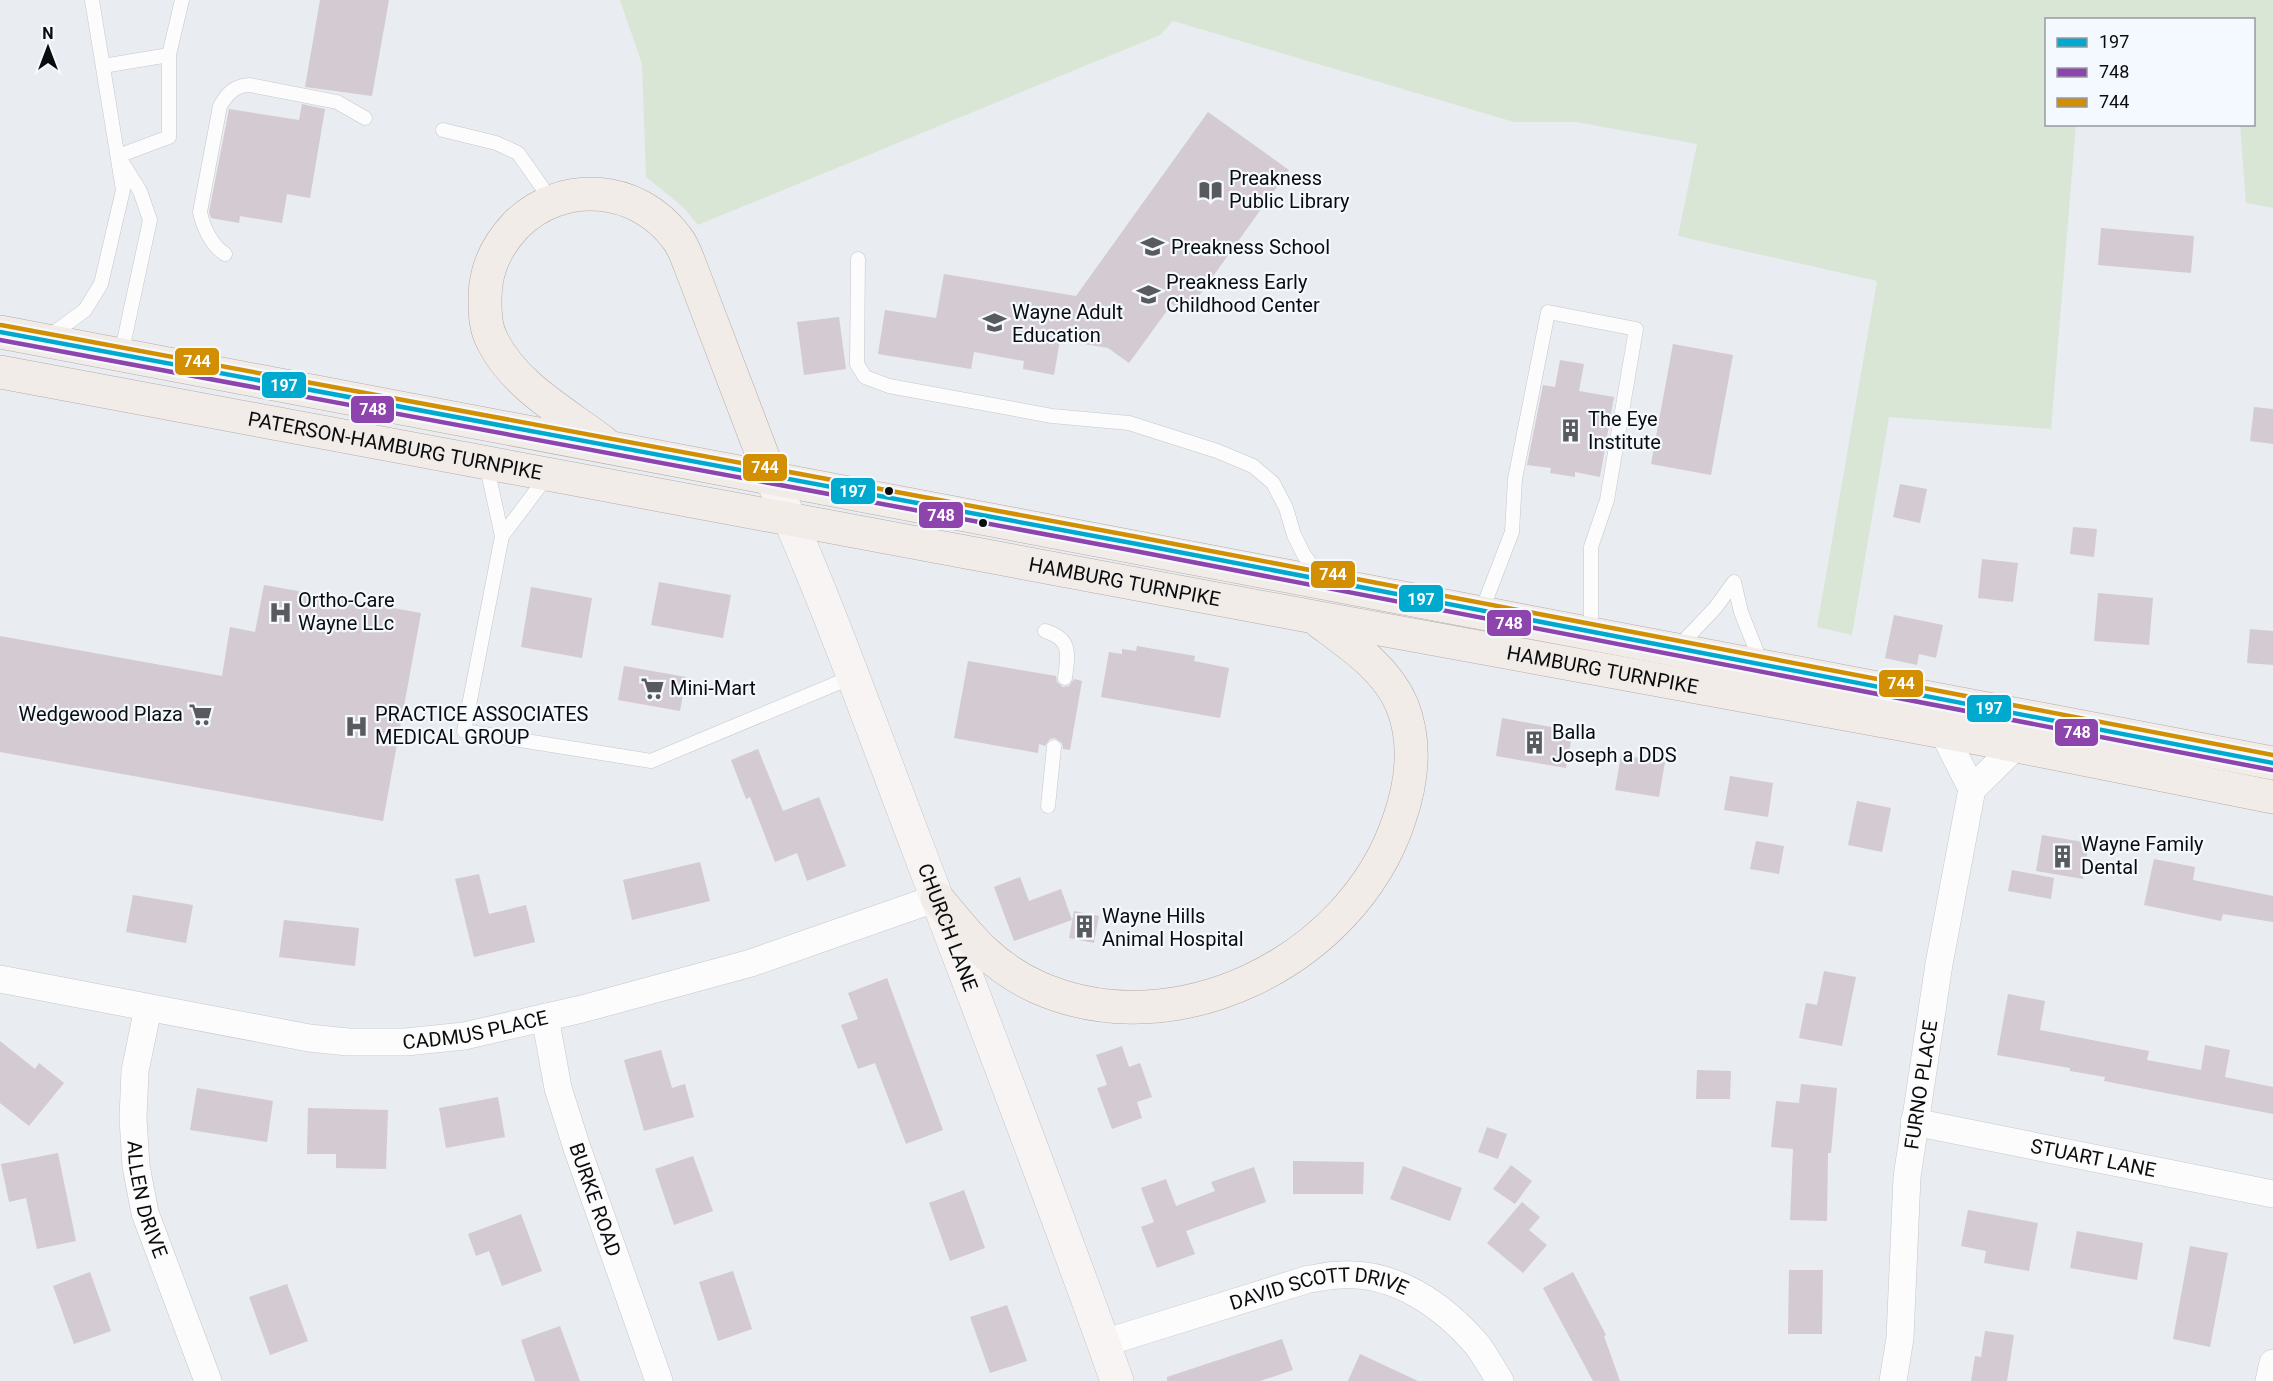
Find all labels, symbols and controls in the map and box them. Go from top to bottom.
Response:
north arrow [18,18,78,78]
legend [2045,18,2255,126]
text: N [42,24,54,43]
text: 197 [2099,31,2129,52]
text: 748 [2099,61,2129,82]
text: 744 [2099,91,2129,112]
place label: Preakness Public Library [1229,166,1350,213]
library icon: Preakness Public Library [1198,177,1224,203]
school or university icon: Preakness School [1140,234,1166,260]
place label: Preakness School [1171,235,1330,259]
place label: Preakness Early Childhood Center [1166,270,1320,317]
school or university icon: Preakness Early Childhood Center [1135,281,1161,307]
place label: Wayne Adult Education [1012,300,1123,347]
school or university icon: Wayne Adult Education [981,310,1007,336]
line badge: 744 [174,347,220,376]
text: 744 [183,352,211,371]
line badge: 197 [261,371,307,399]
text: 197 [270,376,298,395]
line badge: 748 [350,395,395,424]
text: 748 [359,400,387,419]
street label: PATERSON-HAMBURG TURNPIKE [246,407,544,485]
place label: The Eye Institute [1588,407,1661,454]
building icon: The Eye Institute [1557,418,1583,444]
line badge: 744 [742,453,788,482]
text: 744 [751,458,779,477]
line badge: 197 [830,477,876,505]
text: 197 [839,482,867,501]
unlabelled marker [883,485,895,497]
line badge: 748 [918,501,964,529]
text: 748 [927,506,955,525]
unlabelled marker [977,517,989,529]
street label: HAMBURG TURNPIKE [1027,552,1222,611]
line badge: 744 [1310,560,1356,589]
text: 744 [1319,565,1347,584]
line badge: 197 [1398,584,1444,613]
place label: Ortho-Care Wayne LLc [298,588,395,635]
text: 197 [1407,590,1435,609]
hospital icon: Ortho-Care Wayne LLc [267,599,293,625]
line badge: 748 [1486,609,1532,637]
text: 748 [1495,614,1523,633]
street label: HAMBURG TURNPIKE [1505,640,1700,699]
line badge: 744 [1878,669,1924,698]
text: 744 [1887,674,1915,693]
supermarket icon: Mini-Mart [639,675,665,701]
place label: Mini-Mart [670,676,756,700]
line badge: 197 [1966,694,2012,723]
text: 197 [1975,699,2003,718]
supermarket icon: Wedgewood Plaza [188,701,214,727]
place label: Wedgewood Plaza [19,702,183,726]
place label: PRACTICE ASSOCIATES MEDICAL GROUP [375,702,589,749]
hospital icon: PRACTICE ASSOCIATES MEDICAL GROUP [344,713,370,739]
line badge: 748 [2054,718,2099,747]
place label: Balla Joseph a DDS [1552,720,1677,767]
text: 748 [2063,723,2091,742]
building icon: Balla Joseph a DDS [1521,730,1547,756]
place label: Wayne Family Dental [2081,832,2204,879]
building icon: Wayne Family Dental [2050,843,2076,869]
street label: CHURCH LANE [913,860,983,994]
place label: Wayne Hills Animal Hospital [1102,904,1244,951]
building icon: Wayne Hills Animal Hospital [1071,914,1097,940]
street label: CADMUS PLACE [401,1005,550,1054]
street label: FURNO PLACE [1899,1019,1942,1151]
street label: STUART LANE [2029,1134,2158,1182]
street label: ALLEN DRIVE [122,1140,173,1261]
street label: BURKE ROAD [564,1140,626,1260]
street label: DAVID SCOTT DRIVE [1227,1263,1412,1315]

